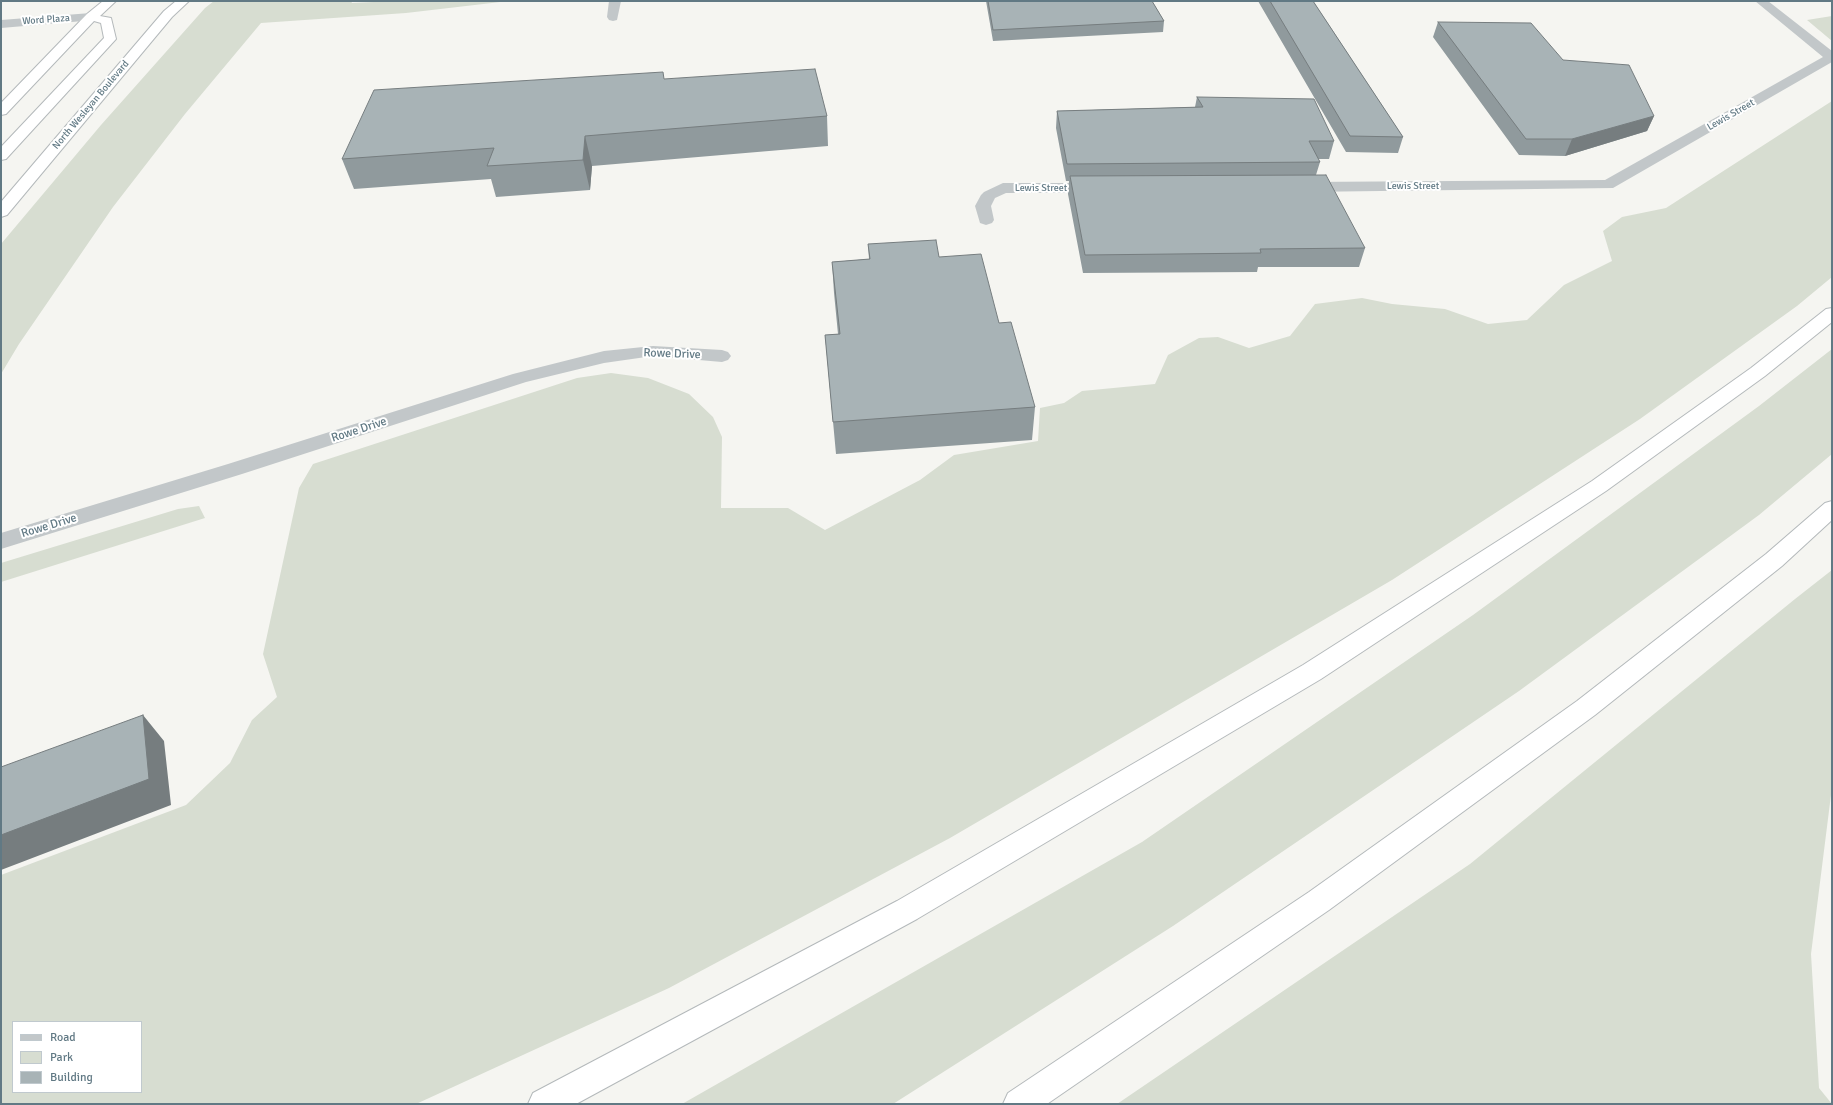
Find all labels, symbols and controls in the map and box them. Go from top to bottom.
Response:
street label: Word Plaza [22,12,70,28]
street label: North Wesleyan Boulevard [50,58,132,152]
street label: Lewis Street [1705,97,1757,133]
street label: Lewis Street [1387,180,1439,192]
street label: Lewis Street [1015,182,1067,194]
street label: Rowe Drive [643,346,701,362]
street label: Rowe Drive [330,414,388,446]
street label: Rowe Drive [20,511,78,541]
legend [12,1021,142,1093]
text: Road [50,1030,76,1045]
text: Park [50,1050,73,1065]
text: Building [50,1070,93,1085]

